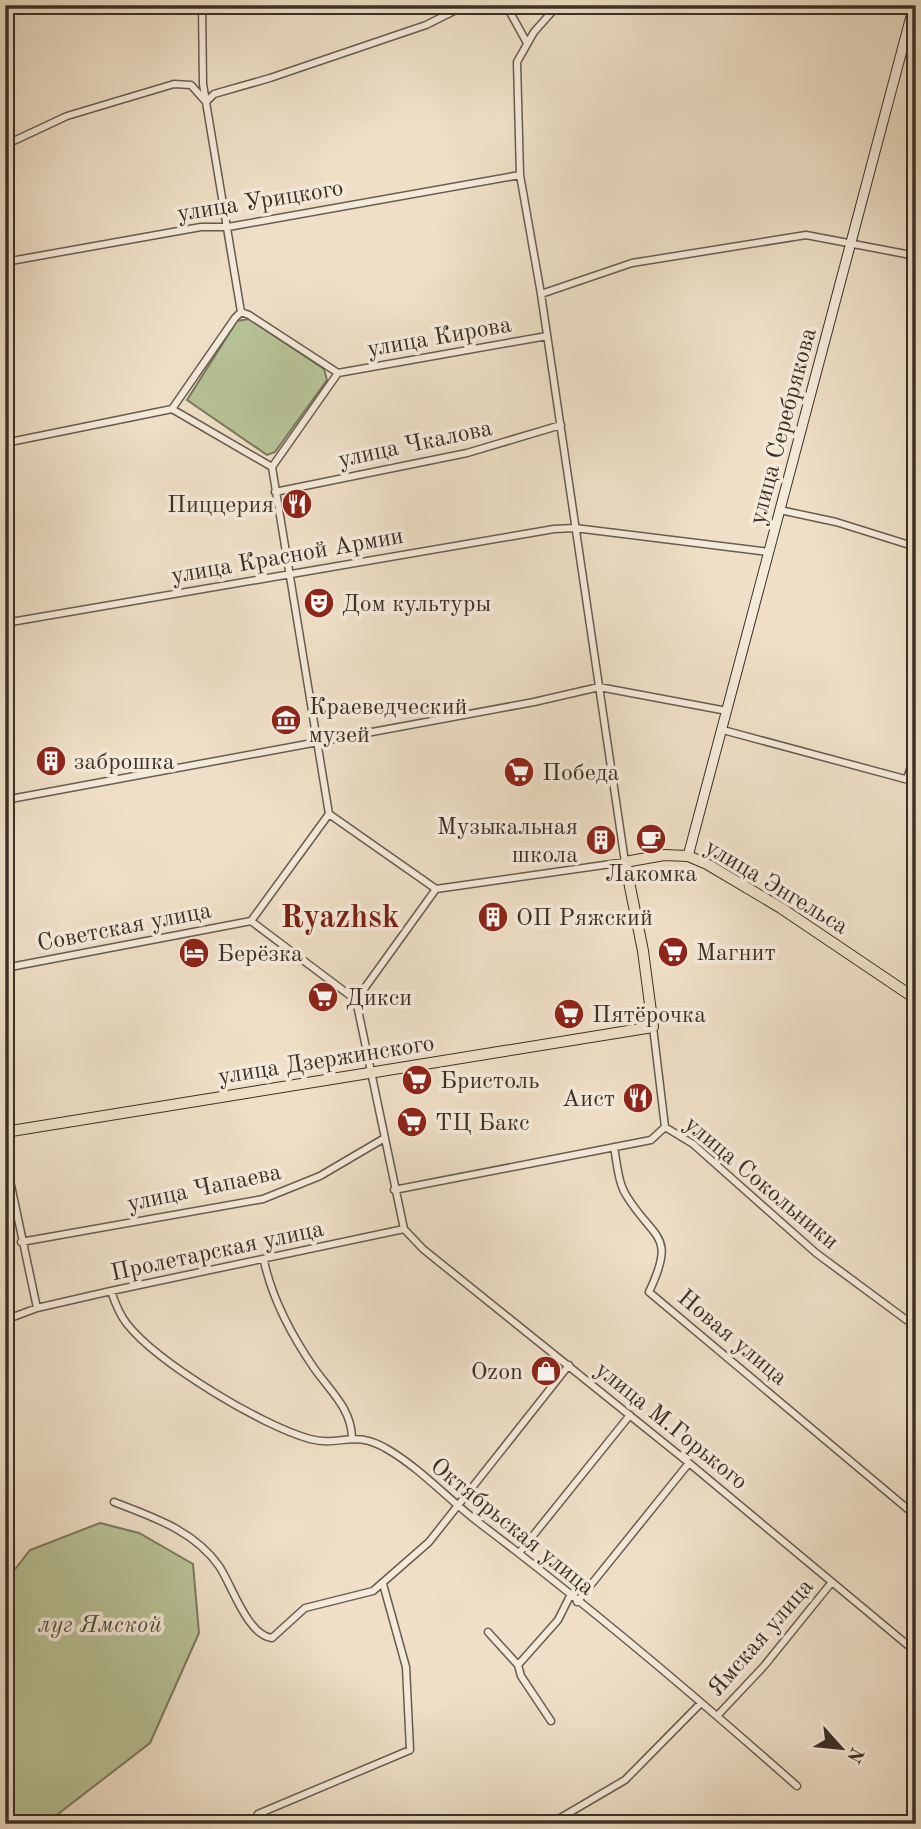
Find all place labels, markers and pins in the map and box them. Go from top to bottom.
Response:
restaurant icon: Пиццерия [280,487,314,521]
place label: Пиццерия [167,494,274,518]
theatre icon: Дом культуры [302,586,336,620]
place label: Дом культуры [342,593,491,617]
place label: Краеведческий музей [309,696,468,748]
museum icon: Краеведческий музей [269,703,303,737]
building icon: заброшка [34,744,68,778]
place label: заброшка [74,751,175,775]
supermarket icon: Победа [502,755,536,789]
place label: Победа [542,762,620,786]
place label: Музыкальная школа [437,816,578,868]
cafe icon: Лакомка [634,822,668,856]
building icon: Музыкальная школа [584,823,618,857]
place label: Лакомка [605,863,697,887]
building icon: ОП Ряжский [476,900,510,934]
place label: ОП Ряжский [516,907,653,931]
supermarket icon: Магнит [656,935,690,969]
hotel icon: Берёзка [177,936,211,970]
place label: Магнит [696,942,776,966]
place label: Берёзка [217,943,303,967]
supermarket icon: Дикси [306,980,340,1014]
place label: Дикси [346,987,412,1011]
supermarket icon: Пятёрочка [552,997,586,1031]
place label: Пятёрочка [592,1004,706,1028]
supermarket icon: Бристоль [400,1063,434,1097]
place label: Бристоль [440,1070,539,1094]
restaurant icon: Аист [621,1081,655,1115]
place label: Аист [562,1088,615,1112]
supermarket icon: ТЦ Бакс [395,1105,429,1139]
place label: ТЦ Бакс [435,1112,529,1136]
shop icon: Ozon [529,1354,563,1388]
place label: Ozon [471,1361,523,1385]

